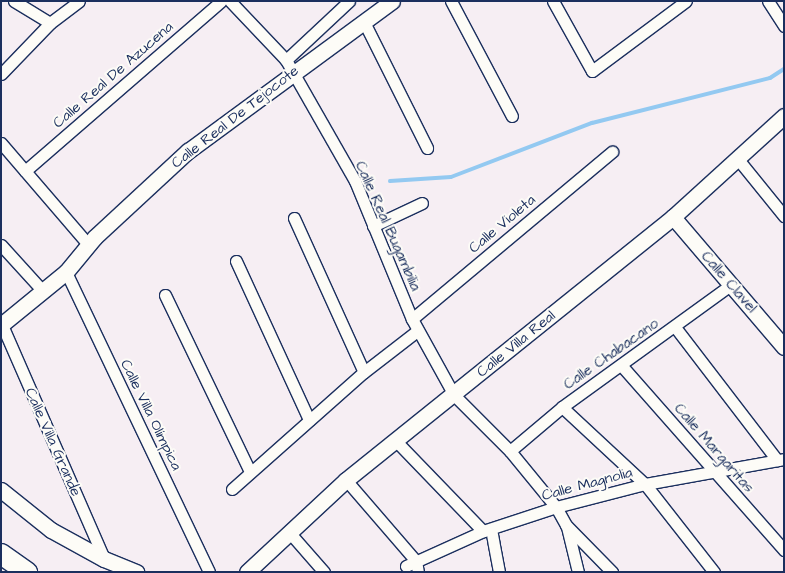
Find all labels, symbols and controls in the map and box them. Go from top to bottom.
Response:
street label: Calle Real De Azucena [49,18,177,132]
street label: Calle Real De Tejocote [168,62,302,172]
street label: Calle Real Bugambilia [351,158,425,294]
street label: Calle Violeta [465,191,539,257]
street label: Calle Clavel [697,247,761,317]
street label: Calle Villa Real [473,307,559,381]
street label: Calle Chabacano [560,315,662,393]
street label: Calle Villa Olímpica [116,357,186,473]
street label: Calle Villa Grande [21,385,85,499]
street label: Calle Margaritas [670,400,758,496]
street label: Calle Magnolia [540,463,634,505]

